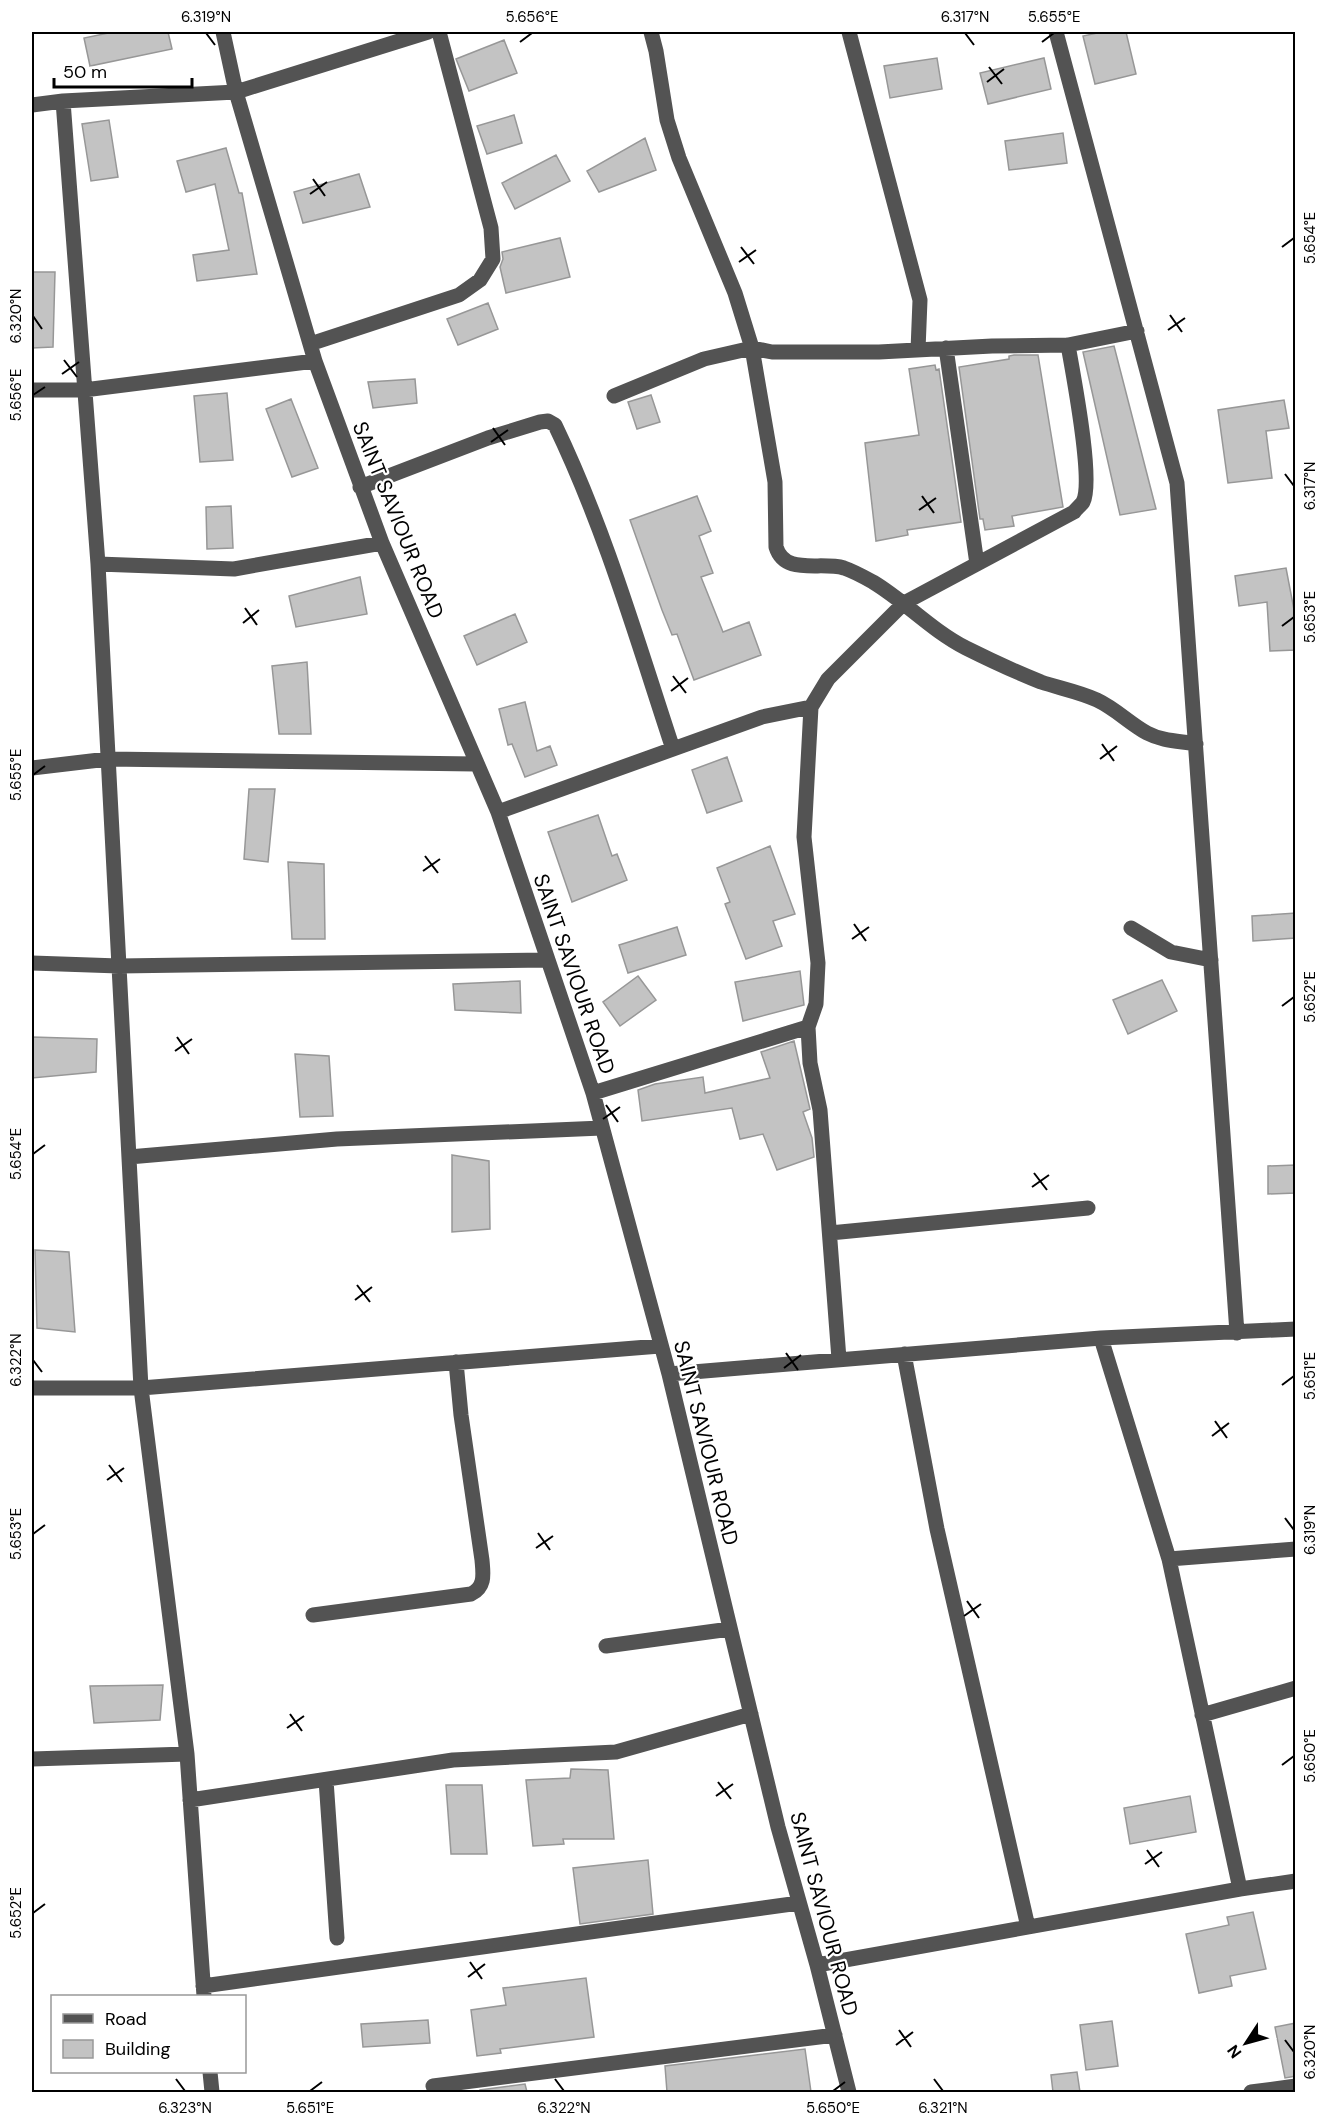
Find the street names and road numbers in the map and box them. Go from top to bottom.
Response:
street label: SAINT SAVIOUR ROAD [346,417,450,623]
street label: SAINT SAVIOUR ROAD [527,870,621,1078]
street label: SAINT SAVIOUR ROAD [667,1338,745,1548]
street label: SAINT SAVIOUR ROAD [783,1809,865,2019]

